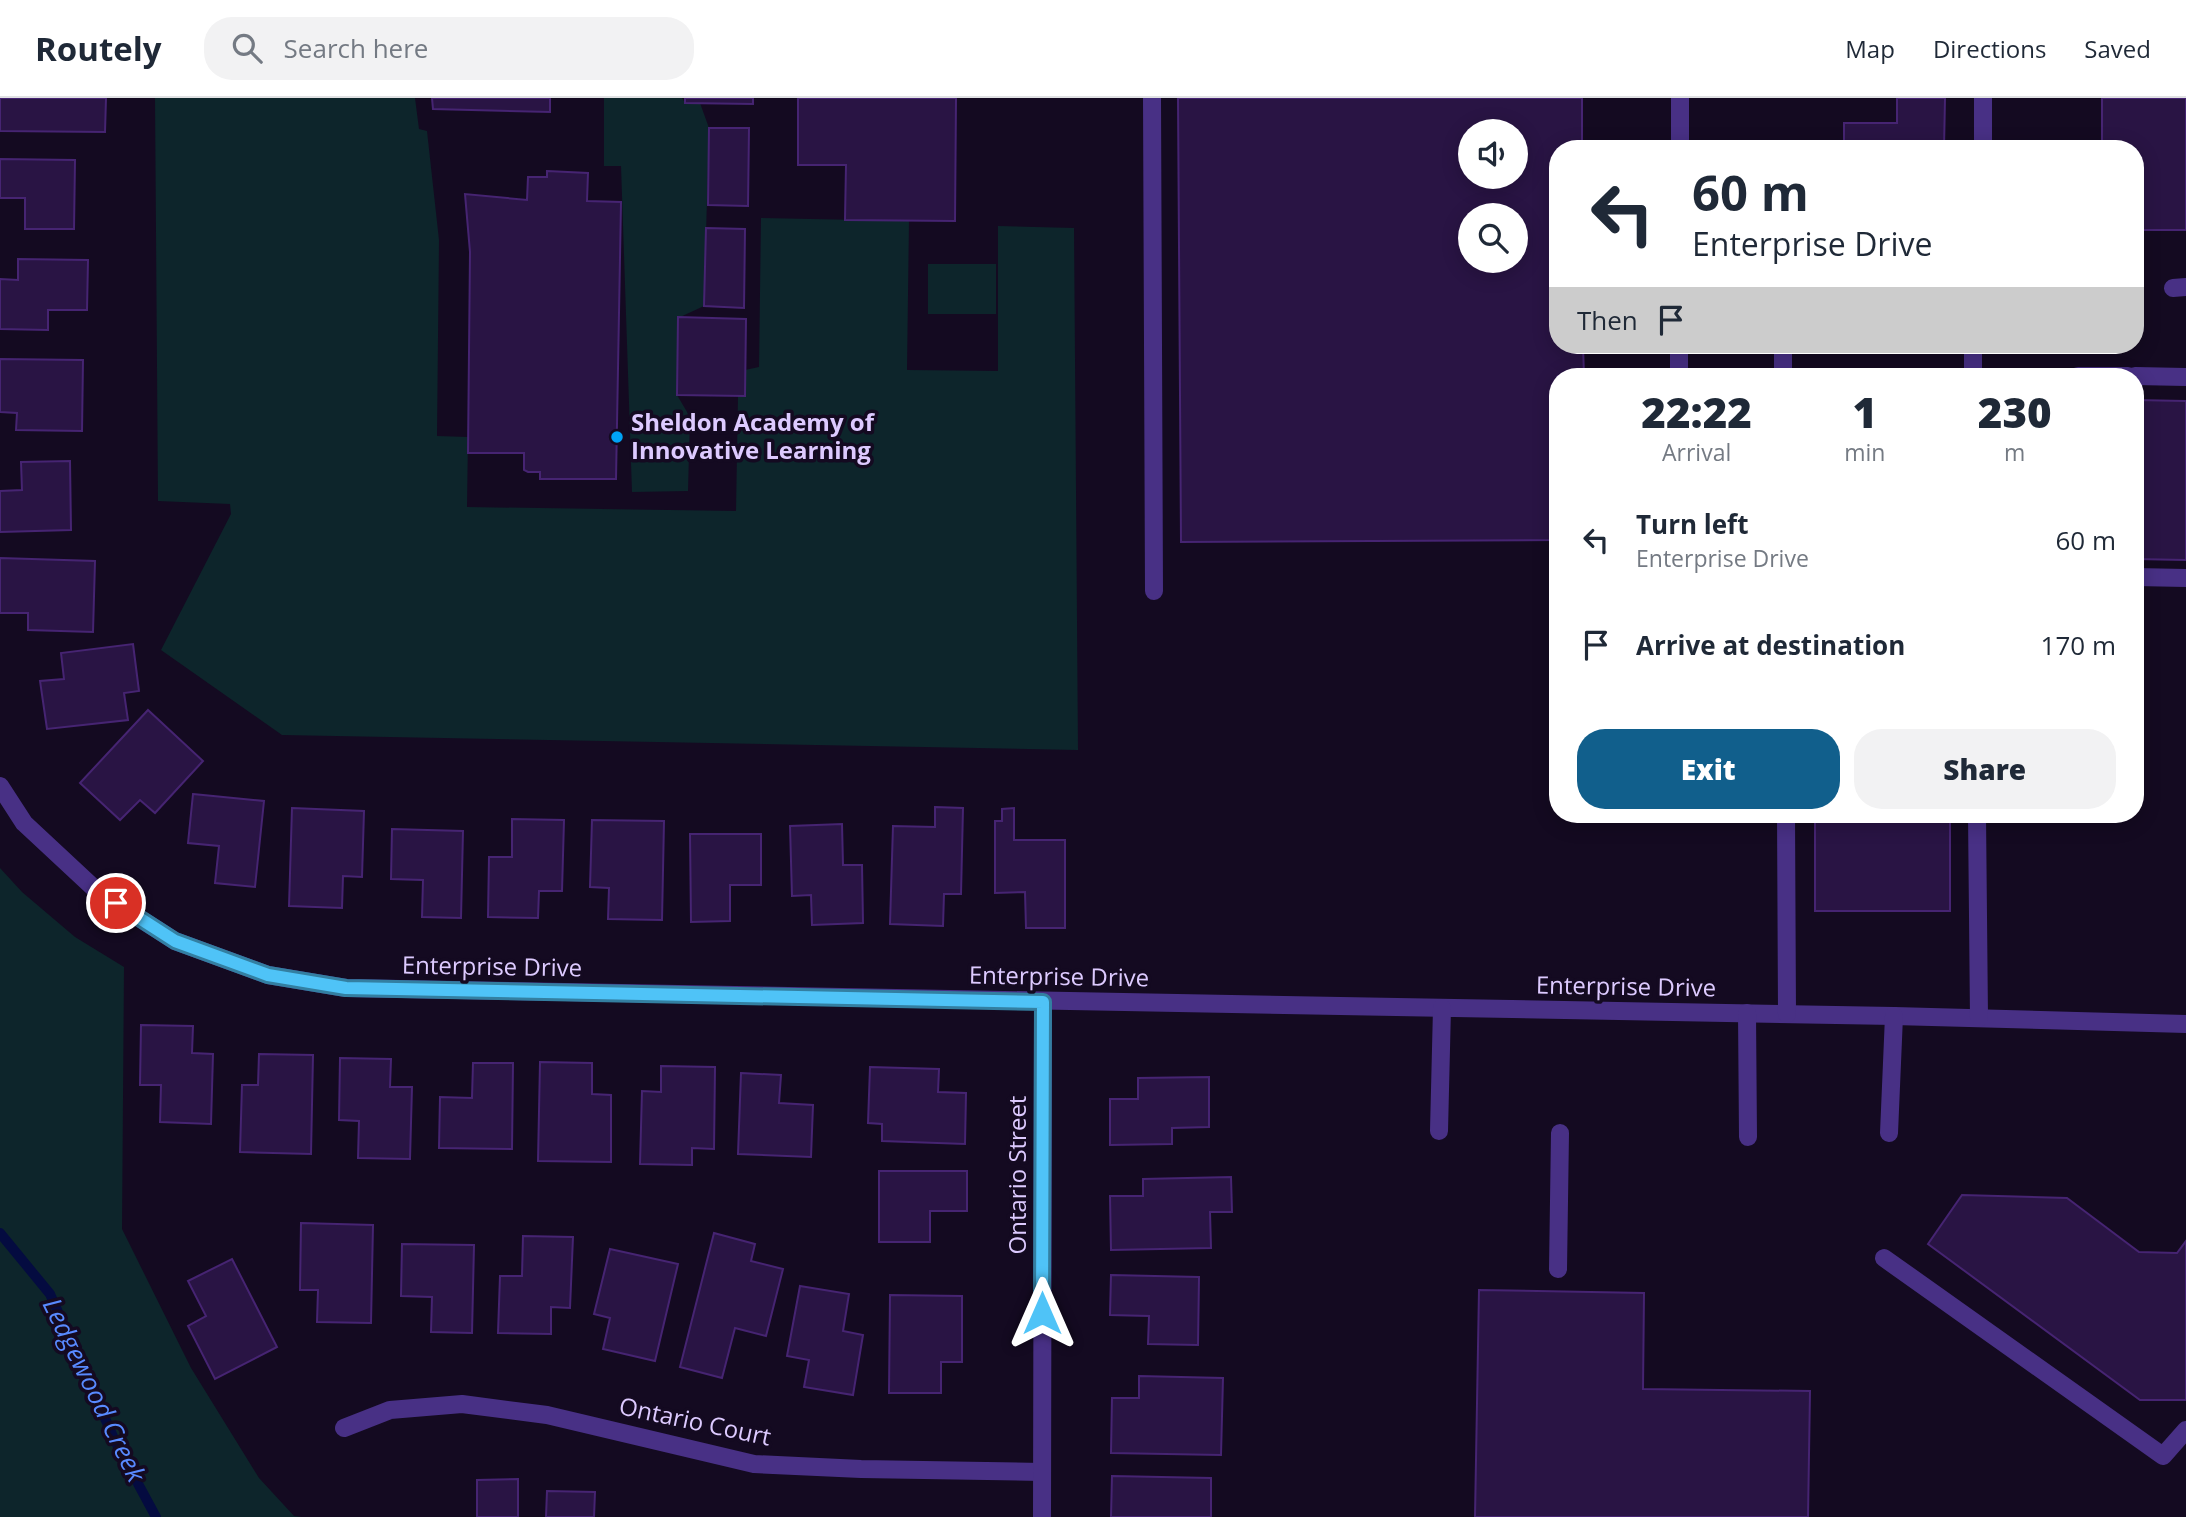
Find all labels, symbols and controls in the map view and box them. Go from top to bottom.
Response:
search box [204,17,694,80]
text: Routely [35,26,162,71]
icon: search [228,29,266,67]
text: Search here [284,30,428,66]
text: Map [1845,32,1895,65]
text: Directions [1933,32,2046,65]
text: Saved [2084,32,2151,65]
map controls [1458,119,1528,273]
button: sound [1458,119,1528,189]
text: 60 m [1692,159,1809,225]
icon: left [1577,168,1668,259]
button: search [1458,203,1528,273]
text: Enterprise Drive [1692,222,1932,265]
icon: arrive [1652,301,1690,339]
text: Then [1577,302,1638,338]
text: 22:22 [1641,383,1752,440]
text: 1 [1853,383,1877,440]
text: 230 [1978,383,2052,440]
place label: Sheldon Academy of Innovative Learning [631,405,876,466]
marker: Sheldon Academy of Innovative Learning [609,429,625,445]
text: Arrival [1662,436,1731,468]
text: min [1844,436,1885,468]
text: m [2004,436,2025,468]
text: Turn left [1636,506,1748,542]
icon: left [1577,521,1615,559]
text: 60 m [2055,522,2116,558]
text: Enterprise Drive [1636,542,1809,574]
icon: arrive [1577,626,1615,664]
text: Arrive at destination [1636,627,1905,663]
text: 170 m [2041,627,2116,663]
button: Exit [1577,729,1840,809]
button: Share [1854,729,2116,809]
pin [86,873,146,933]
icon: arrive [97,884,135,922]
street label: Enterprise Drive [402,947,582,984]
street label: Enterprise Drive [969,957,1149,994]
street label: Enterprise Drive [1536,967,1716,1004]
street label: Ontario Street [1000,1096,1033,1254]
position arrow [1005,1276,1079,1350]
water label: Ledgewood Creek [35,1291,156,1489]
street label: Ontario Court [616,1388,774,1453]

